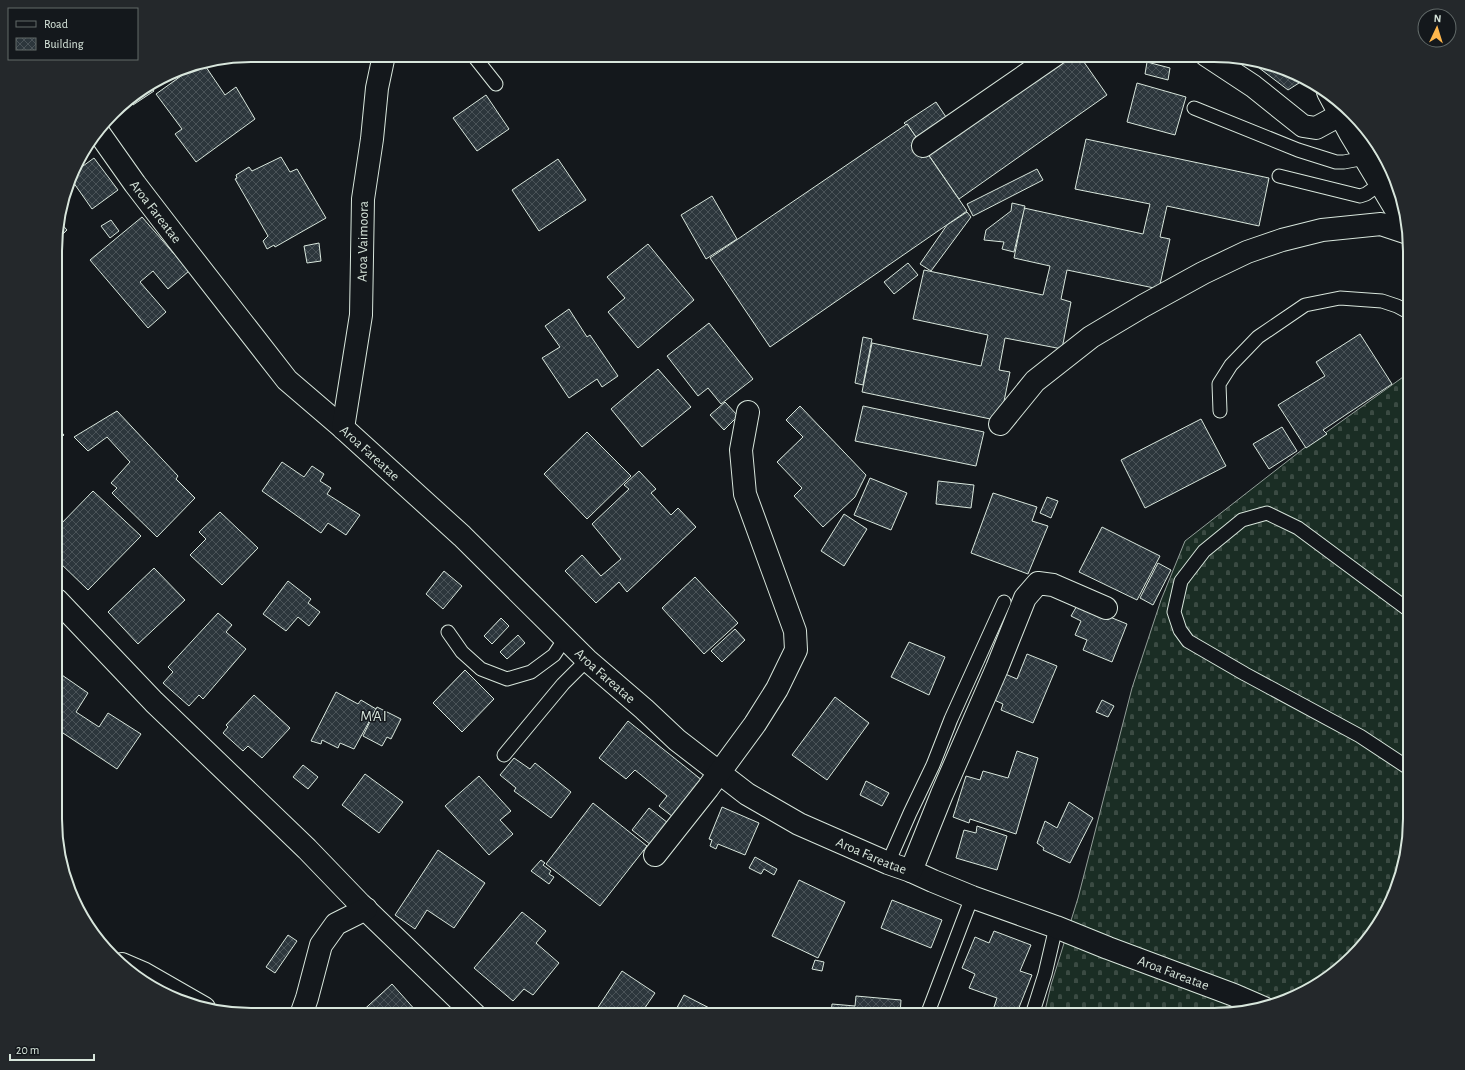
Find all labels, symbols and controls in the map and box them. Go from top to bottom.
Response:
legend [8,8,138,60]
north arrow [1417,8,1457,48]
text: N [1433,13,1442,24]
text: Road [44,18,68,30]
text: Building [44,38,84,50]
street label: Aroa Fareatae [127,178,184,246]
street label: Aroa Vaimoora [356,200,371,282]
street label: Aroa Fareatae [337,423,402,484]
street label: Aroa Fareatae [572,646,638,706]
district label: MAI [360,709,388,724]
street label: Aroa Fareatae [834,835,908,877]
street label: Aroa Fareatae [1136,954,1211,993]
scale bar [10,1036,94,1062]
text: 20 m [16,1044,39,1056]

